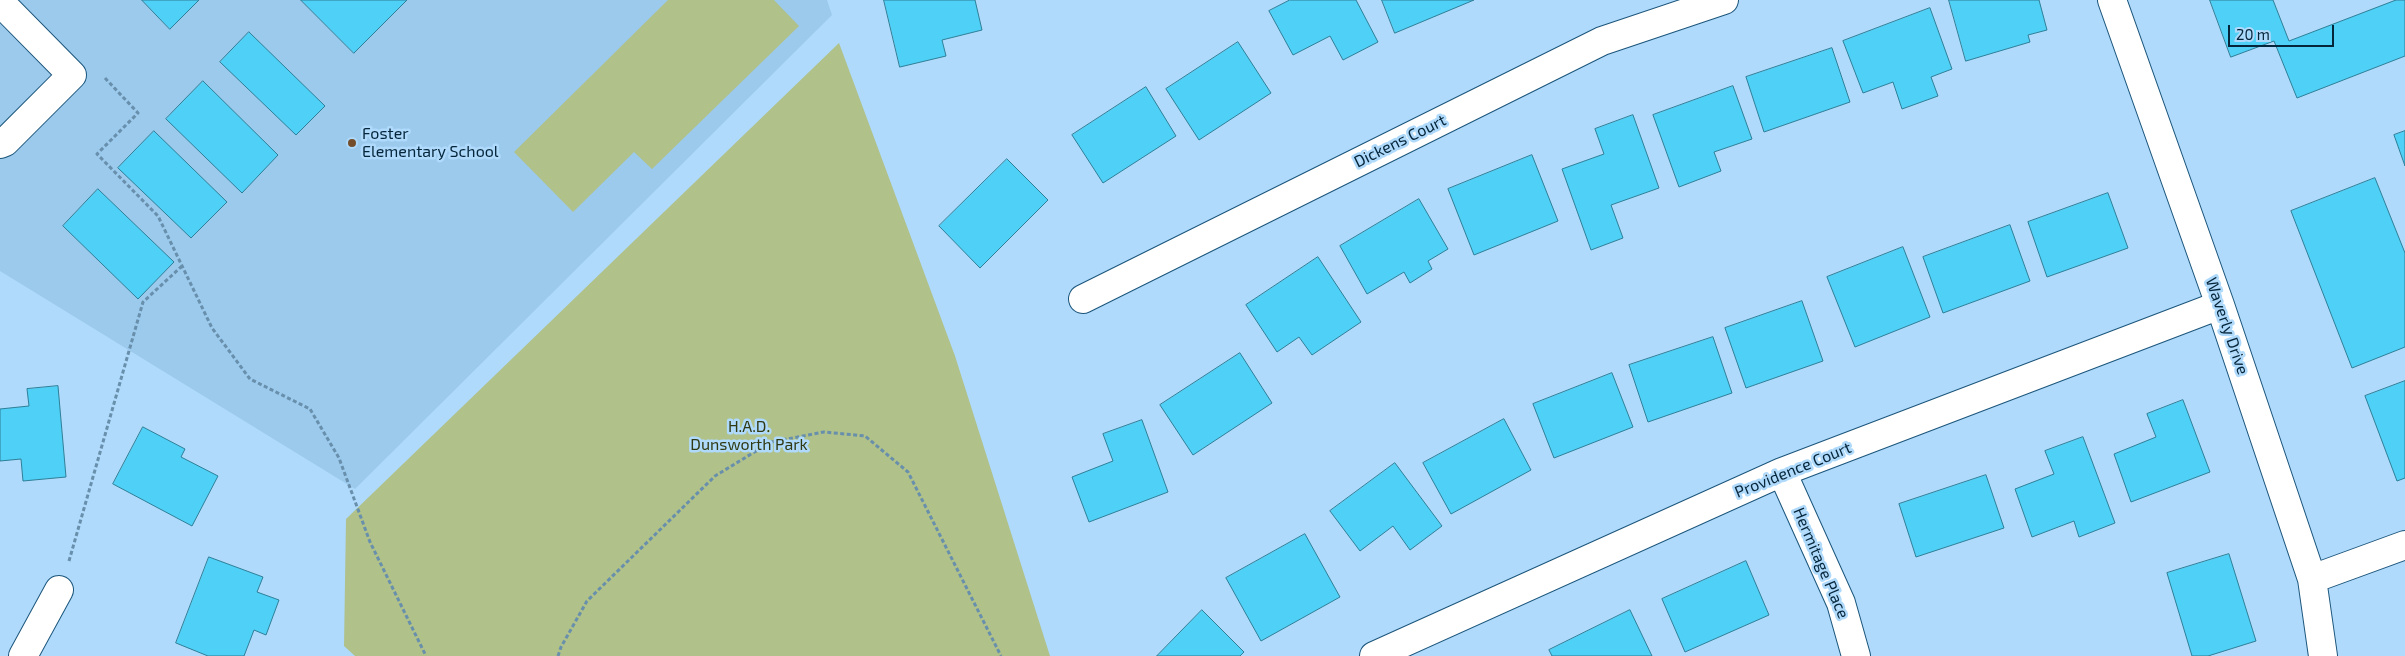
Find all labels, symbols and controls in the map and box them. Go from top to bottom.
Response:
scale bar [2230,15,2336,47]
text: 20 m [2236,25,2270,43]
street label: Dickens Court [1351,111,1449,171]
place label: Foster Elementary School [362,124,499,162]
marker: Foster Elementary School [346,137,358,149]
street label: Waverly Drive [2201,275,2253,377]
park label: H.A.D. Dunsworth Park [690,417,808,455]
street label: Providence Court [1732,438,1854,502]
street label: Hermitage Place [1789,505,1853,621]

